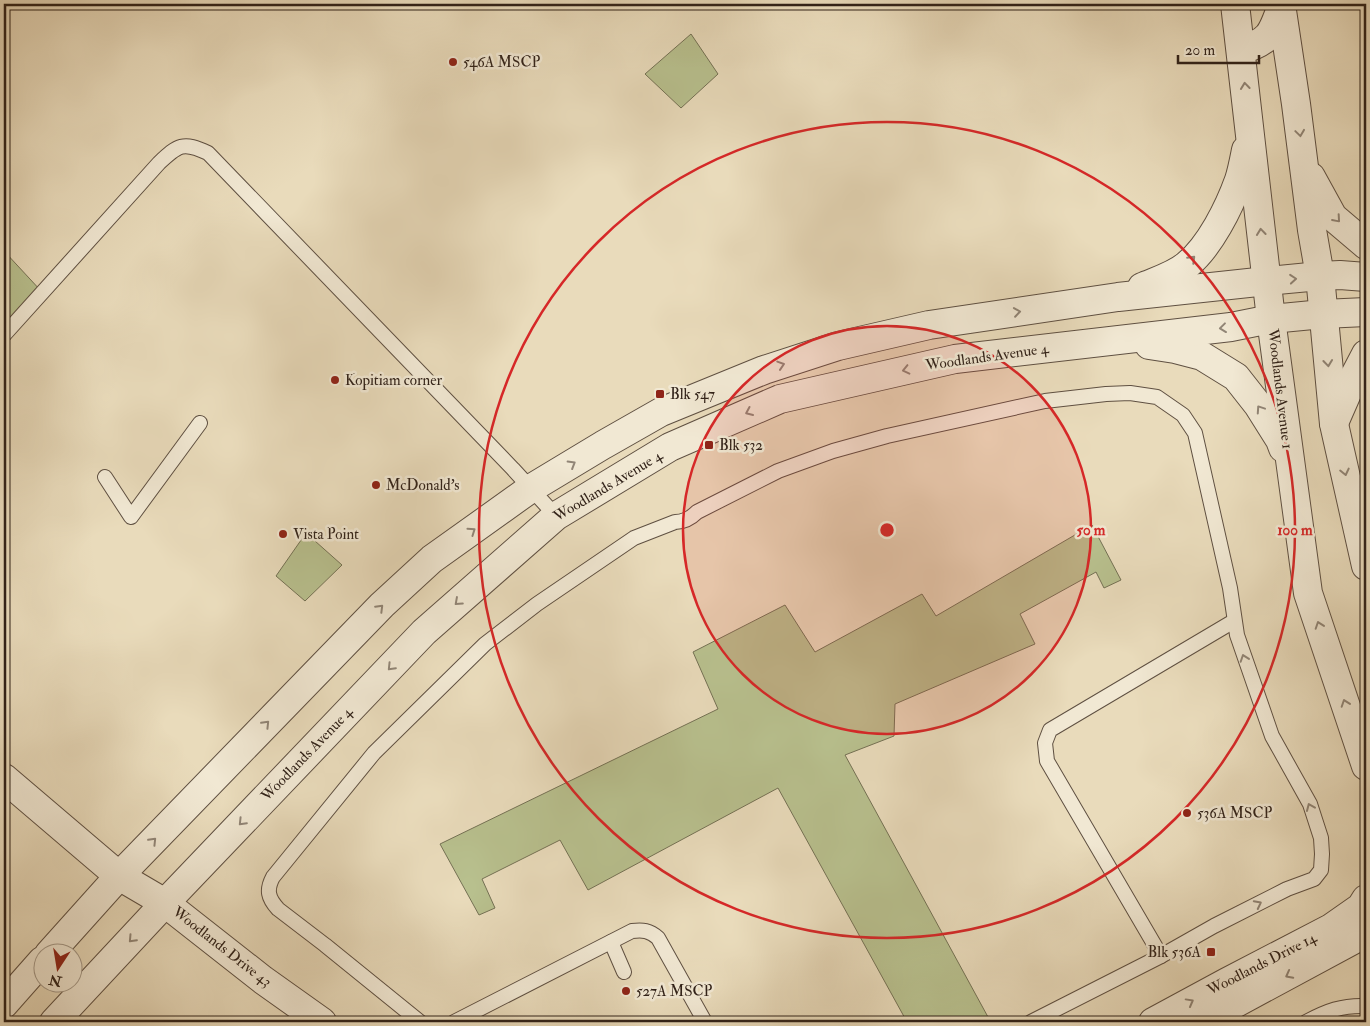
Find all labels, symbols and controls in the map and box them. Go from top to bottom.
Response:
scale bar [1178,32,1259,64]
text: 20 m [1185,41,1215,60]
place label: 546A MSCP [463,53,540,72]
marker: 546A MSCP [447,56,459,68]
one-way arrow [1240,81,1251,89]
one-way arrow [1294,130,1305,138]
one-way arrow [1331,214,1340,223]
one-way arrow [1256,228,1267,236]
one-way arrow [1186,256,1195,265]
one-way arrow [1290,273,1298,284]
one-way arrow [1013,307,1021,318]
one-way arrow [1219,322,1227,333]
street label: Woodlands Avenue 1 [1263,327,1297,450]
street label: Woodlands Avenue 4 [923,339,1051,375]
one-way arrow [1322,359,1333,367]
one-way arrow [777,360,785,370]
one-way arrow [901,364,910,375]
place label: Kopitiam corner [345,371,442,391]
marker: Kopitiam corner [329,374,341,386]
place label: Blk 547 [670,385,715,404]
marker: Blk 547 [654,388,666,400]
one-way arrow [1257,405,1266,414]
one-way arrow [745,406,754,417]
place label: Blk 532 [719,436,763,455]
marker: Blk 532 [703,439,715,451]
street label: Woodlands Avenue 4 [549,446,667,527]
one-way arrow [566,460,575,470]
one-way arrow [1339,467,1350,476]
place label: McDonald's [386,476,459,495]
marker: McDonald's [370,479,382,491]
centre of rings [878,521,896,539]
text: 50 m [1077,521,1106,540]
text: 100 m [1277,521,1313,540]
place label: Vista Point [293,525,359,544]
one-way arrow [466,527,475,537]
marker: Vista Point [277,528,289,540]
one-way arrow [455,596,464,605]
one-way arrow [374,605,383,614]
one-way arrow [1315,622,1325,630]
one-way arrow [1240,654,1250,662]
one-way arrow [388,661,397,670]
one-way arrow [1341,699,1351,707]
street label: Woodlands Avenue 4 [256,702,357,806]
one-way arrow [260,721,269,730]
one-way arrow [1306,803,1316,812]
place label: 536A MSCP [1197,804,1272,823]
marker: 536A MSCP [1181,807,1193,819]
one-way arrow [239,817,248,826]
one-way arrow [147,838,156,847]
one-way arrow [1252,900,1261,910]
street label: Woodlands Drive 43 [168,902,275,992]
street label: Woodlands Drive 14 [1203,928,1321,1000]
one-way arrow [129,933,138,942]
place label: Blk 536A [1148,943,1201,962]
north arrow [32,944,82,994]
marker: Blk 536A [1205,946,1217,958]
one-way arrow [1286,968,1295,978]
text: N [47,971,64,990]
place label: 527A MSCP [636,982,713,1001]
marker: 527A MSCP [620,985,632,997]
one-way arrow [1185,998,1194,1008]

